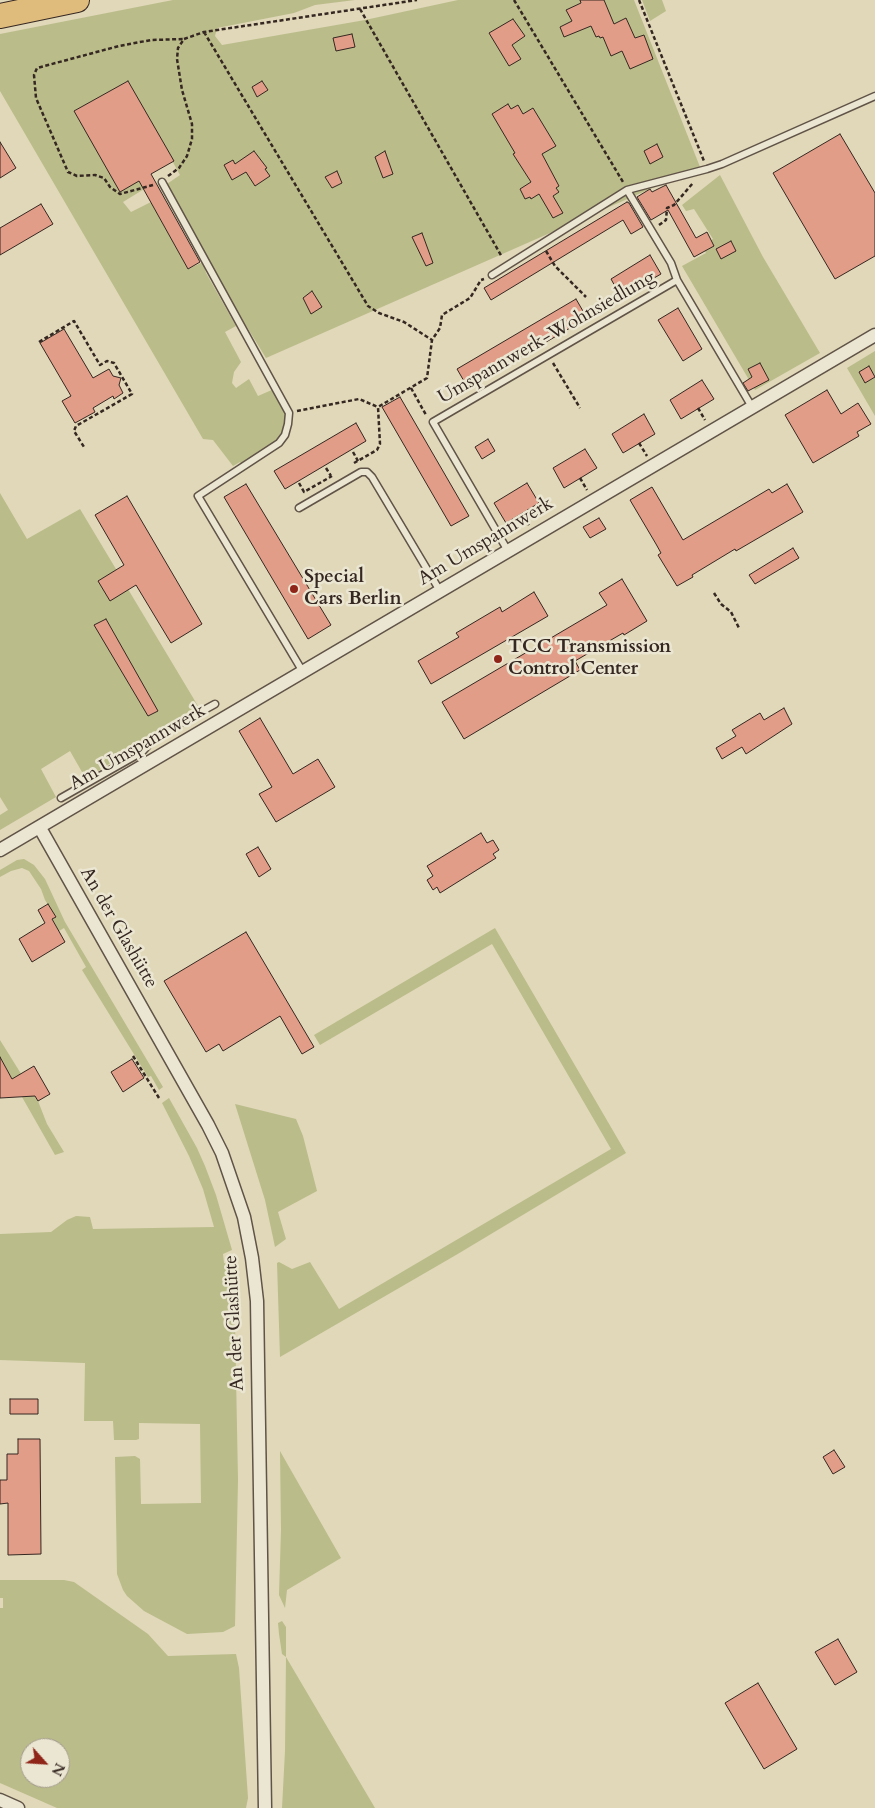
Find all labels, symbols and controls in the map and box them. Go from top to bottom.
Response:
street label: Umspannwerk-Wohnsiedlung [434,266,660,410]
street label: Am Umspannwerk [414,493,558,591]
place label: Special Cars Berlin [304,567,402,611]
marker: Special Cars Berlin [288,583,300,595]
place label: TCC Transmission Control Center [508,637,671,681]
marker: TCC Transmission Control Center [492,653,504,665]
street label: Am Umspannwerk [66,700,210,796]
street label: An der Glashütte [74,863,162,993]
street label: An der Glashütte [220,1254,250,1392]
north arrow [20,1738,70,1788]
text: N [47,1760,69,1779]

